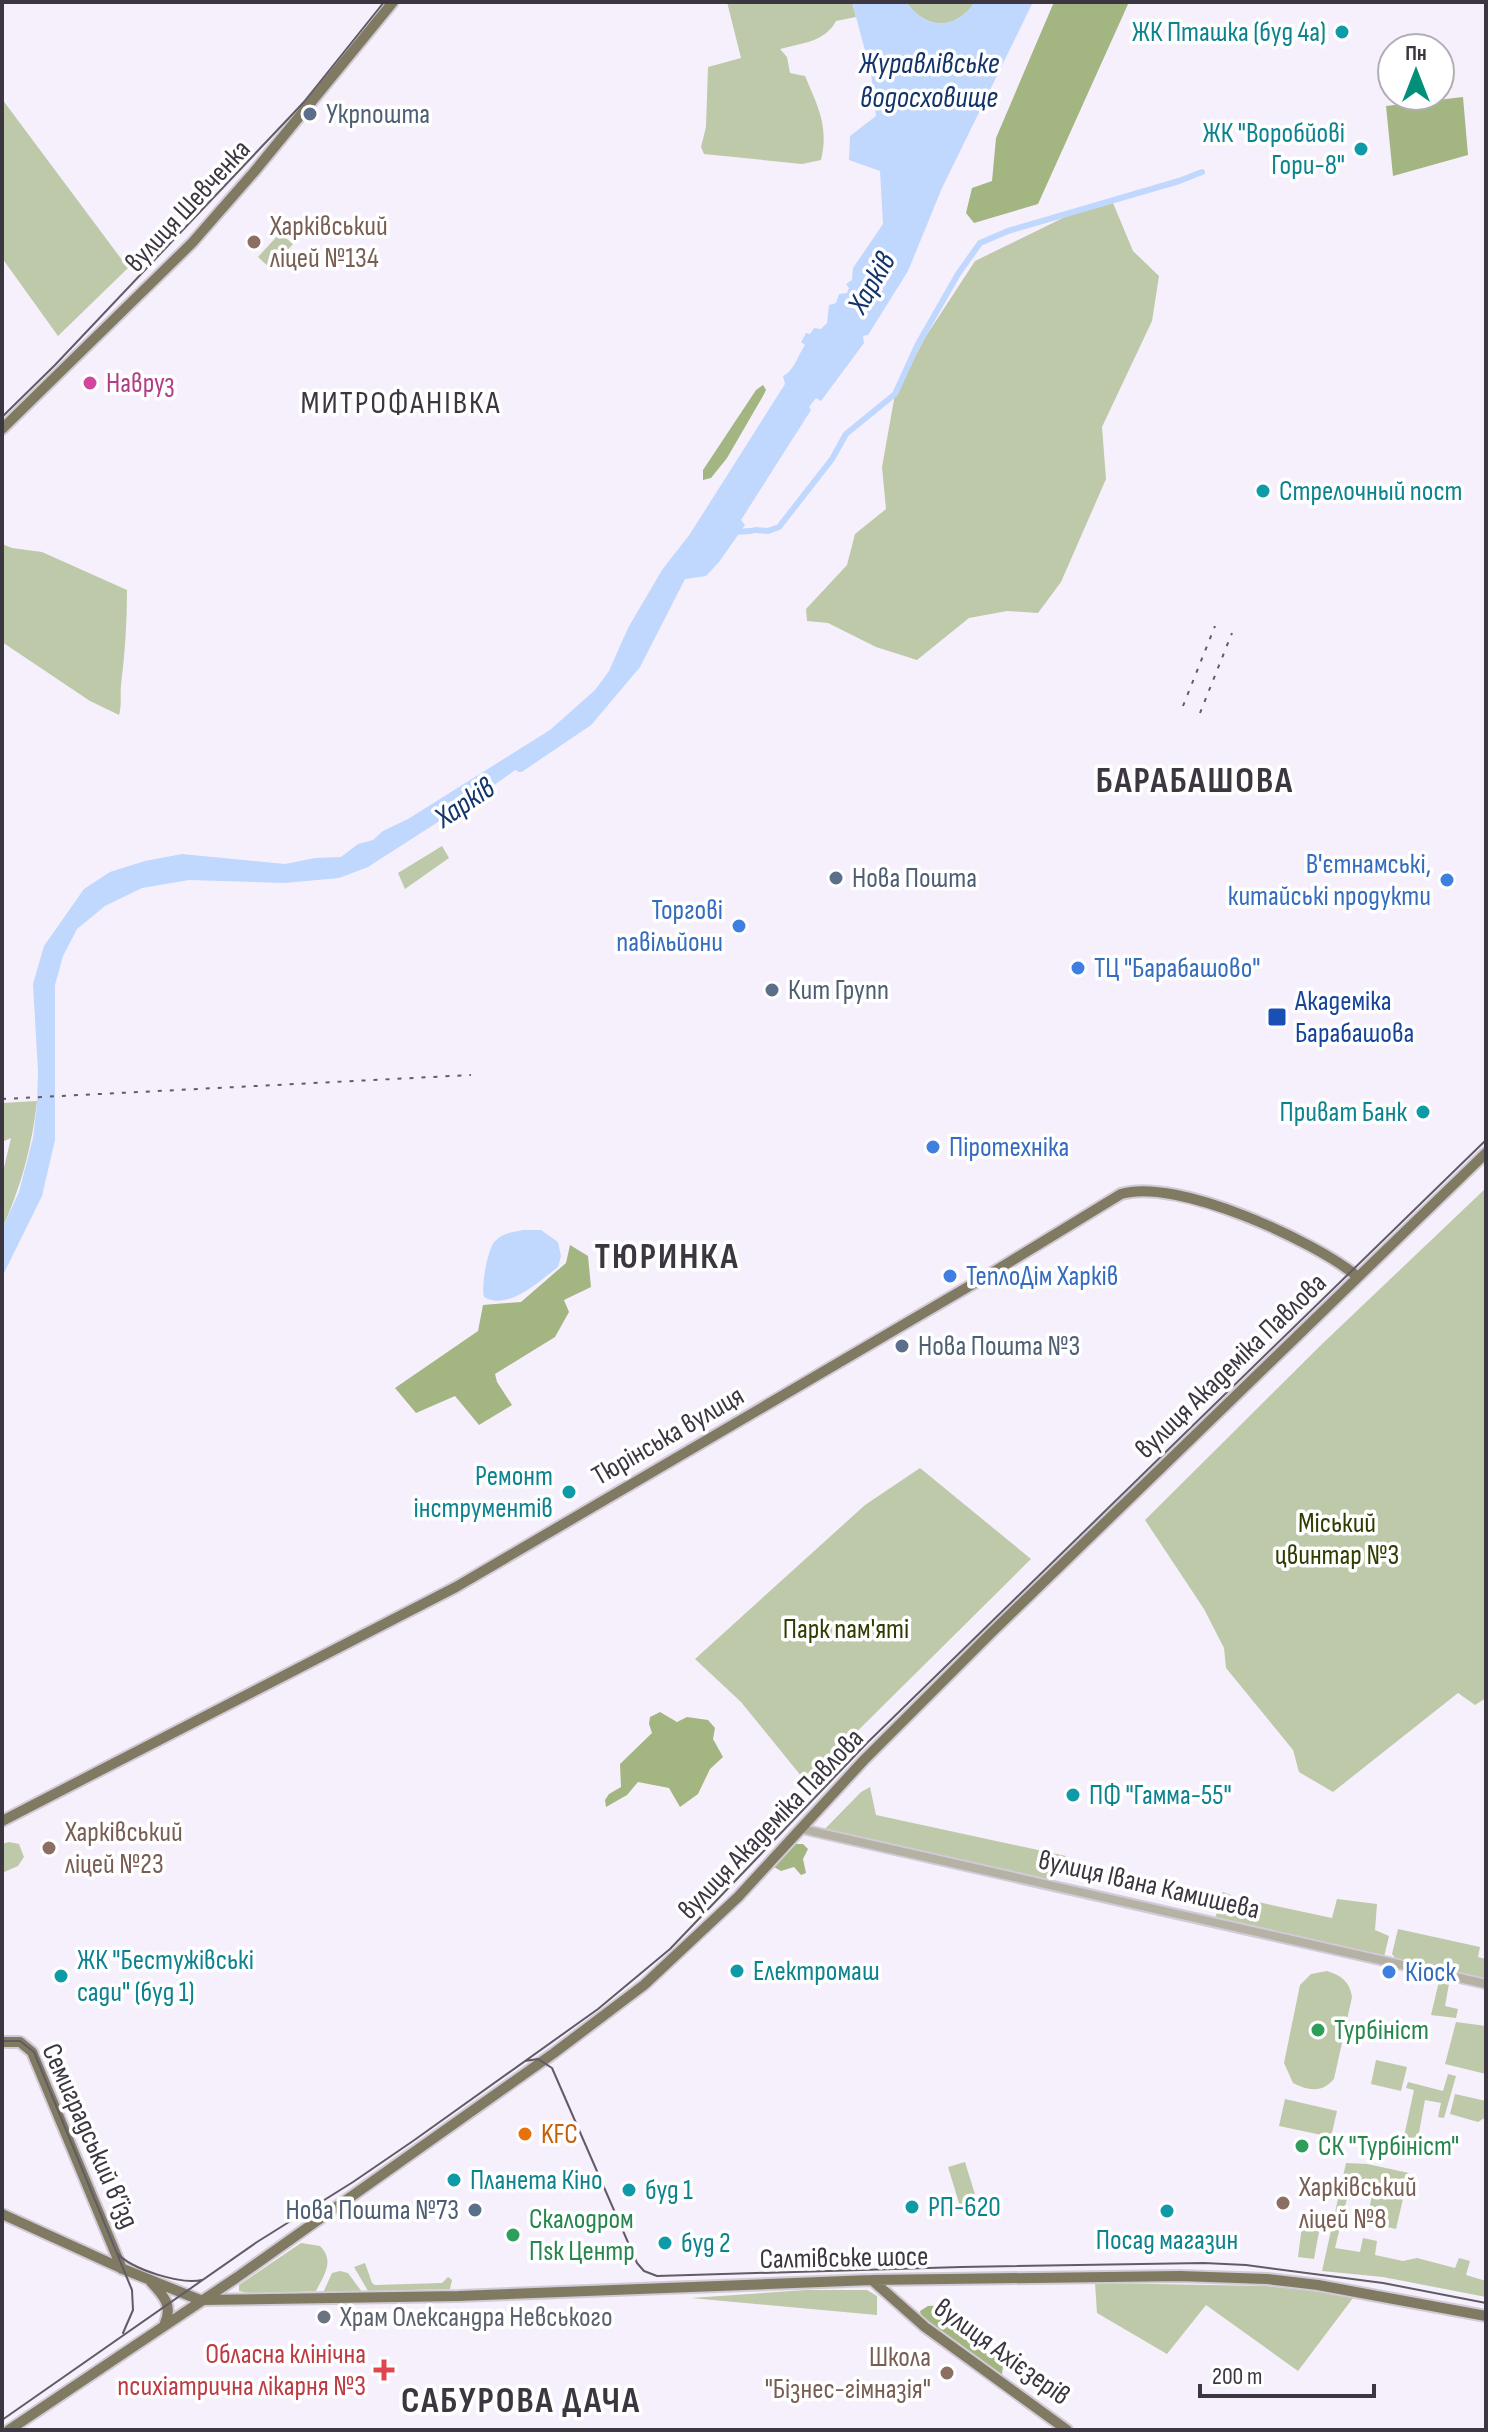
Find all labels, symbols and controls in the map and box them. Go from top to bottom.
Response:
place label: ЖК Пташка (буд 4а) [1132,16,1326,49]
marker: ЖК Пташка (буд 4а) [1333,23,1351,41]
north arrow [1376,32,1456,112]
text: Пн [1405,40,1427,67]
water label: Журавлівське водосховище [858,46,1000,116]
place label: Укрпошта [326,98,430,131]
marker: Укрпошта [301,105,319,123]
place label: ЖК "Воробйові Гори-8" [1202,117,1345,182]
street label: вулиця Шевченка [118,133,258,279]
marker: ЖК "Воробйові Гори-8" [1352,140,1370,158]
place label: Харківський ліцей №134 [269,210,388,275]
marker: Харківський ліцей №134 [245,233,263,251]
water label: Харків [840,246,904,321]
place label: Навруз [106,367,175,400]
marker: Навруз [81,374,99,392]
district label: МИТРОФАНІВКА [301,384,501,423]
place label: Стрелочный пост [1279,475,1462,508]
marker: Стрелочный пост [1254,482,1272,500]
district label: БАРАБАШОВА [1096,760,1294,803]
water label: Харків [427,770,502,837]
place label: В'єтнамські, китайські продукти [1228,848,1431,913]
place label: Нова Пошта [852,862,977,895]
marker: Нова Пошта [827,869,845,887]
marker: В'єтнамські, китайські продукти [1438,871,1456,889]
place label: Торгові павільйони [616,894,723,959]
marker: Торгові павільйони [730,917,748,935]
place label: ТЦ "Барабашово" [1094,952,1260,985]
marker: ТЦ "Барабашово" [1069,959,1087,977]
place label: Кит Групп [788,974,889,1007]
marker: Кит Групп [763,981,781,999]
place label: Академіка Барабашова [1294,985,1414,1050]
marker: Академіка Барабашова [1266,1006,1288,1028]
place label: Приват Банк [1279,1096,1407,1129]
marker: Приват Банк [1414,1103,1432,1121]
place label: Піротехніка [949,1131,1069,1164]
marker: Піротехніка [924,1138,942,1156]
district label: ТЮРИНКА [594,1236,740,1279]
place label: ТеплоДім Харків [966,1260,1118,1293]
street label: вулиця Академіка Павлова [1129,1266,1333,1466]
marker: ТеплоДім Харків [941,1267,959,1285]
place label: Нова Пошта №3 [918,1330,1080,1363]
marker: Нова Пошта №3 [893,1337,911,1355]
street label: Тюрінська вулиця [586,1379,750,1493]
place label: Ремонт інструментів [414,1460,553,1525]
marker: Ремонт інструментів [560,1483,578,1501]
park label: Міський цвинтар №3 [1275,1507,1399,1572]
park label: Парк пам'яті [783,1613,909,1646]
street label: вулиця Академіка Павлова [671,1722,871,1926]
place label: ПФ "Гамма-55" [1089,1779,1232,1812]
marker: ПФ "Гамма-55" [1064,1786,1082,1804]
place label: Харківський ліцей №23 [64,1816,183,1881]
marker: Харківський ліцей №23 [40,1839,58,1857]
street label: вулиця Івана Камишева [1035,1843,1263,1927]
place label: ЖК "Бестужівські сади" (буд 1) [77,1944,254,2009]
place label: Електромаш [753,1955,880,1988]
place label: Кіоск [1405,1956,1457,1989]
marker: Електромаш [728,1962,746,1980]
marker: Кіоск [1380,1963,1398,1981]
marker: ЖК "Бестужівські сади" (буд 1) [52,1967,70,1985]
place label: Турбініст [1334,2014,1429,2047]
marker: Турбініст [1309,2021,1327,2039]
street label: Семиградський в’їзд [35,2039,145,2233]
place label: KFC [541,2118,578,2151]
marker: KFC [516,2125,534,2143]
place label: СК "Турбініст" [1318,2130,1459,2163]
marker: СК "Турбініст" [1293,2137,1311,2155]
place label: Планета Кіно [470,2164,603,2197]
marker: Планета Кіно [445,2171,463,2189]
place label: Харківський ліцей №8 [1298,2171,1417,2236]
place label: буд 1 [645,2174,693,2207]
marker: буд 1 [620,2181,638,2199]
place label: РП-620 [928,2191,1001,2224]
place label: Нова Пошта №73 [286,2194,459,2227]
marker: Харківський ліцей №8 [1274,2194,1292,2212]
marker: РП-620 [903,2198,921,2216]
marker: Нова Пошта №73 [466,2201,484,2219]
marker: Посад магазин [1158,2202,1176,2220]
place label: Скалодром Пsк Центр [529,2203,635,2268]
place label: Посад магазин [1096,2224,1238,2257]
marker: Скалодром Пsк Центр [504,2226,522,2244]
place label: буд 2 [681,2227,731,2260]
marker: буд 2 [656,2234,674,2252]
street label: Салтівське шосе [759,2240,929,2276]
street label: вулиця Ахієзерів [928,2292,1076,2412]
place label: Храм Олександра Невського [339,2301,613,2334]
marker: Храм Олександра Невського [315,2308,333,2326]
place label: Обласна клінічна психіатрична лікарня №3 [117,2338,366,2403]
place label: Школа "Бізнес-гімназія" [765,2341,931,2406]
scale bar [1200,2348,1374,2398]
marker: Обласна клінічна психіатрична лікарня №3 [373,2359,395,2381]
text: 200 m [1212,2362,1263,2391]
marker: Школа "Бізнес-гімназія" [938,2364,956,2382]
district label: САБУРОВА ДАЧА [401,2380,641,2423]

